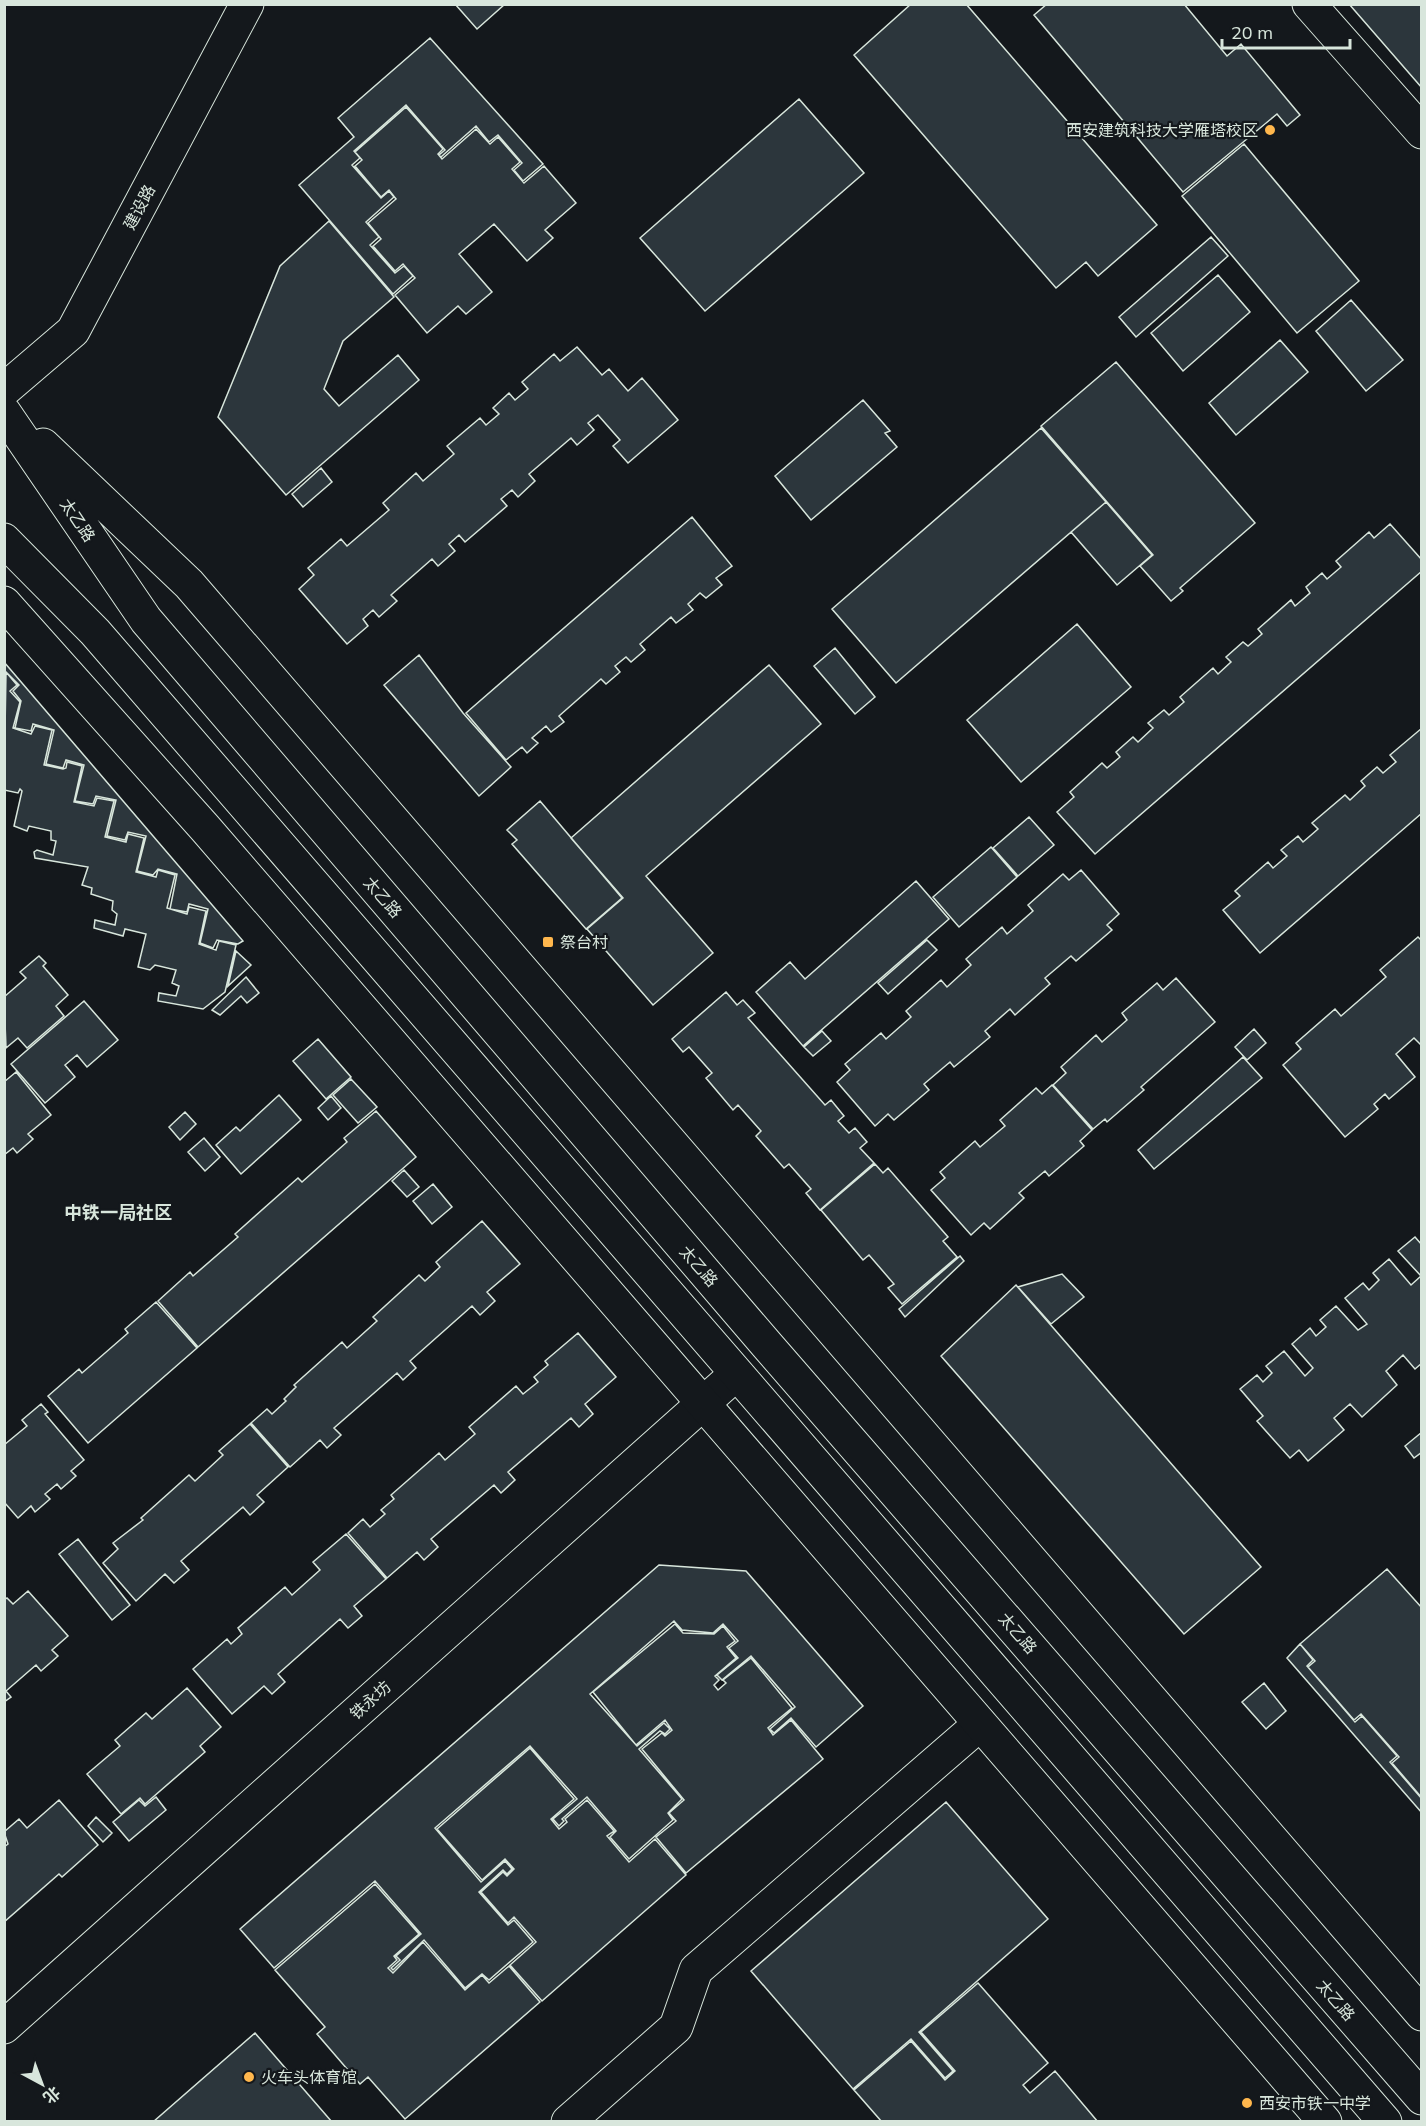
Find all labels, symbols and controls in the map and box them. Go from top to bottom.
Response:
scale bar [1222,12,1350,50]
text: 20 m [1231,21,1273,44]
place label: 西安建筑科技大学雁塔校区 [1066,120,1258,140]
marker: 西安建筑科技大学雁塔校区 [1263,123,1277,137]
street label: 建设路 [119,181,159,233]
street label: 太乙路 [56,495,100,545]
street label: 太乙路 [360,872,406,922]
place label: 祭台村 [560,932,608,952]
marker: 祭台村 [541,935,555,949]
district label: 中铁一局社区 [64,1201,172,1224]
street label: 太乙路 [676,1241,722,1291]
street label: 太乙路 [995,1608,1041,1658]
street label: 铁永坊 [345,1677,395,1723]
street label: 太乙路 [1313,1975,1359,2025]
north arrow [12,2054,72,2114]
place label: 火车头体育馆 [261,2067,357,2087]
marker: 火车头体育馆 [242,2070,256,2084]
text: 北 [39,2083,64,2108]
place label: 西安市铁一中学 [1259,2093,1371,2113]
marker: 西安市铁一中学 [1240,2096,1254,2110]

